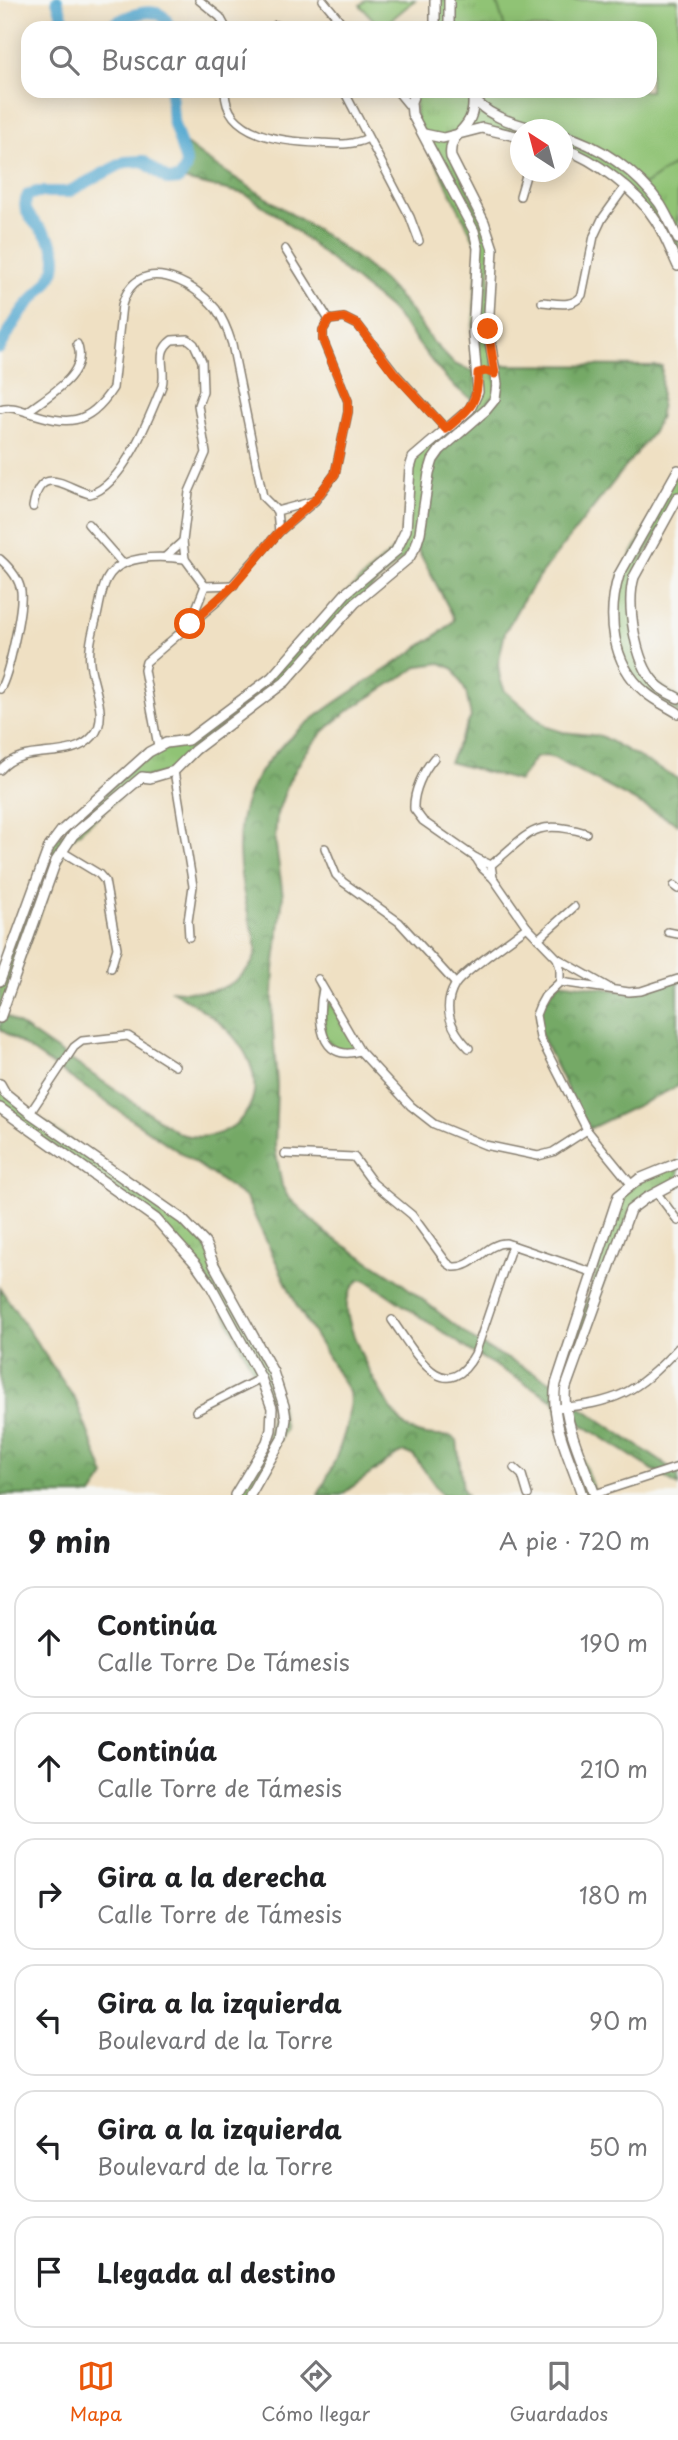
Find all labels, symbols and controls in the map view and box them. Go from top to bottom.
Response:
search box [21,21,657,98]
text: Buscar aquí [101,40,247,79]
icon: search [45,41,83,79]
north arrow [510,119,573,182]
route end [472,313,503,344]
route start [174,608,205,639]
text: 9 min [28,1518,111,1563]
text: A pie · 720 m [499,1523,650,1558]
text: Continúa [97,1605,217,1644]
icon: ahead [30,1623,68,1661]
text: 190 m [580,1625,648,1660]
text: Calle Torre De Támesis [97,1644,350,1679]
text: Continúa [97,1731,217,1770]
icon: ahead [30,1749,68,1787]
text: 210 m [580,1751,648,1786]
text: Calle Torre de Támesis [97,1770,342,1805]
text: Gira a la derecha [97,1857,327,1896]
icon: right [30,1875,68,1913]
text: 180 m [579,1877,648,1912]
text: Calle Torre de Támesis [97,1896,342,1931]
text: Gira a la izquierda [97,1983,342,2022]
icon: left [30,2001,68,2039]
text: 90 m [589,2003,648,2038]
text: Boulevard de la Torre [97,2022,333,2057]
text: Gira a la izquierda [97,2109,342,2148]
icon: left [30,2127,68,2165]
text: 50 m [588,2129,648,2164]
text: Boulevard de la Torre [97,2148,333,2183]
icon: arrive [30,2253,68,2291]
text: Llegada al destino [97,2253,336,2292]
tab: Mapa [70,2357,122,2427]
tab: Cómo llegar [261,2357,370,2427]
tab: Guardados [509,2357,608,2427]

